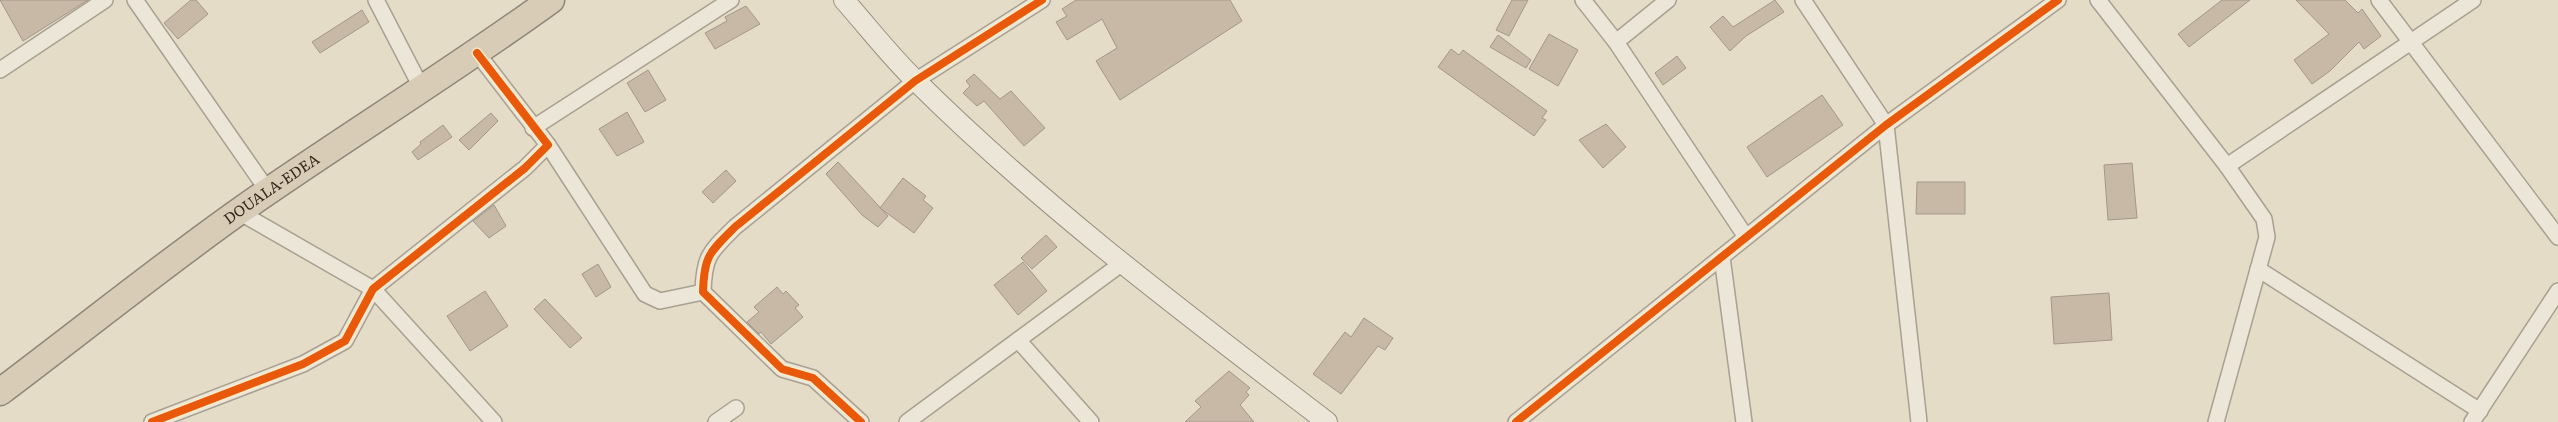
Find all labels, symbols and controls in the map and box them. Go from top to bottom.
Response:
street label: DOUALA-EDEA [218,147,323,229]

